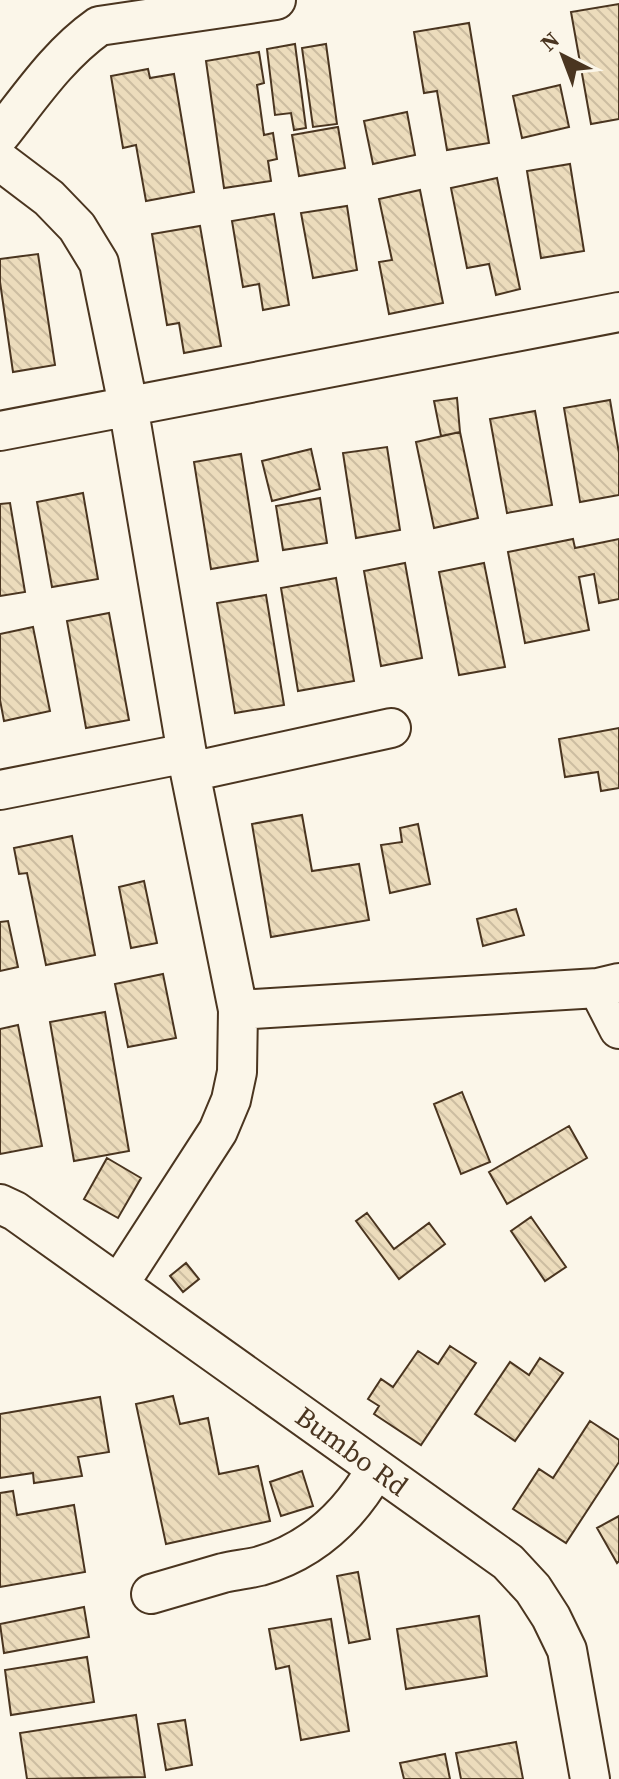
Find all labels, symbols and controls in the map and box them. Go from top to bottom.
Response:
north arrow [523,16,603,96]
text: N [534,25,566,58]
street label: Bumbo Rd [288,1397,416,1505]

